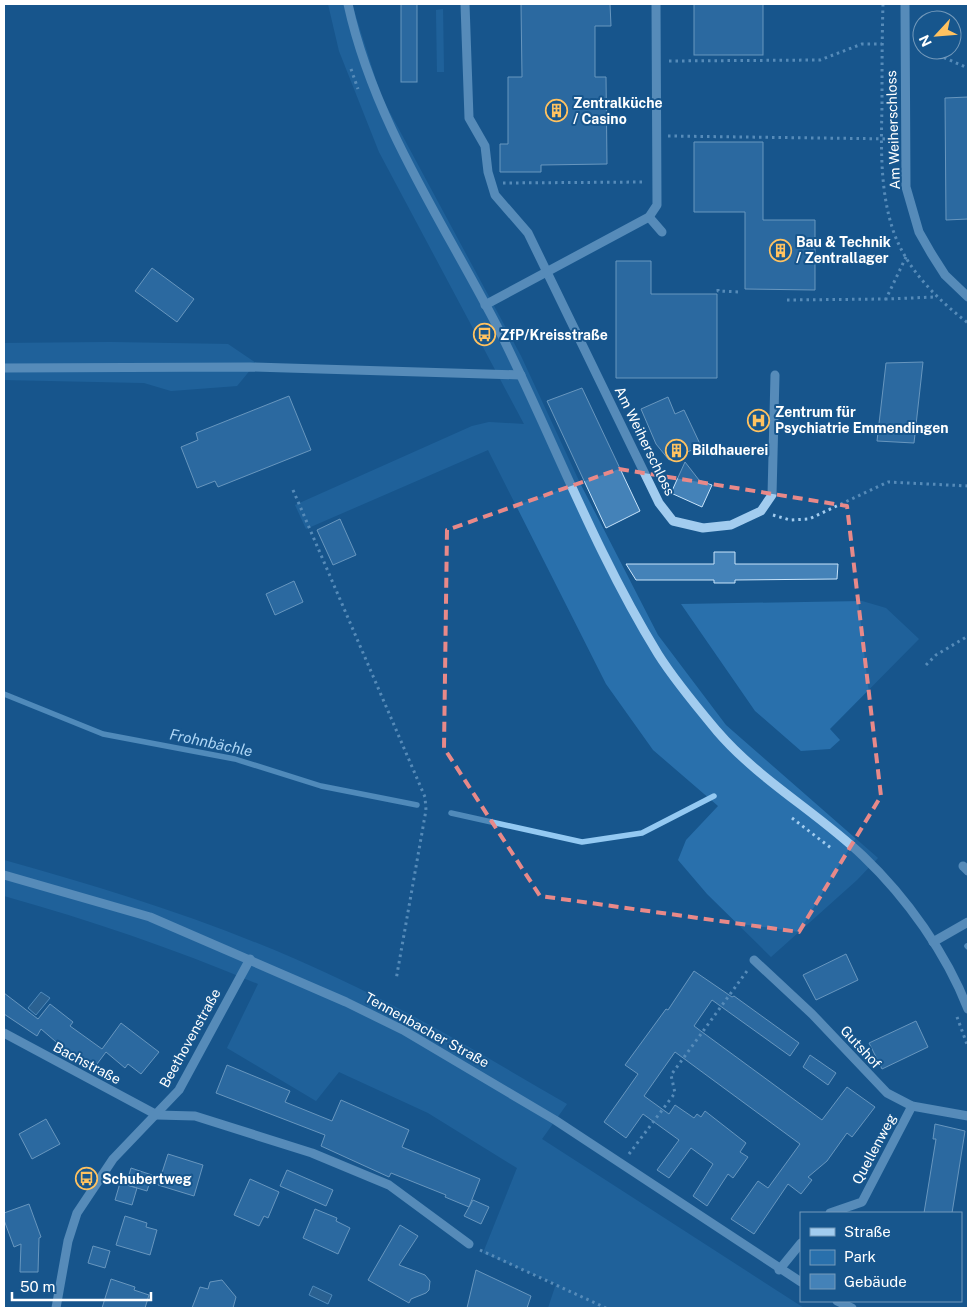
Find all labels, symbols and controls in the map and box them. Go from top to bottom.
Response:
north arrow [912,10,962,60]
text: N [916,32,935,49]
street label: Am Weiherschloss [883,70,903,190]
place label: Zentralküche / Casino [573,95,663,127]
building icon: Zentralküche / Casino [545,99,569,123]
place label: Bau & Technik / Zentrallager [796,234,891,266]
building icon: Bau & Technik / Zentrallager [768,238,792,262]
bus stop icon: ZfP/Kreisstraße [472,323,496,347]
place label: ZfP/Kreisstraße [500,327,608,343]
street label: Am Weiherschloss [612,384,678,498]
place label: Zentrum für Psychiatrie Emmendingen [775,404,949,436]
hospital icon: Zentrum für Psychiatrie Emmendingen [747,408,771,432]
building icon: Bildhauerei [664,438,688,462]
place label: Bildhauerei [692,442,768,458]
water label: Frohnbächle [168,725,254,760]
street label: Beethovenstraße [156,986,224,1090]
street label: Tennenbacher Straße [362,989,492,1071]
street label: Gutshof [837,1022,885,1072]
street label: Bachstraße [50,1039,124,1088]
street label: Quellenweg [849,1111,899,1187]
bus stop icon: Schubertweg [74,1167,98,1191]
place label: Schubertweg [102,1171,192,1187]
legend [800,1212,962,1302]
text: Straße [844,1223,891,1240]
text: Park [844,1248,876,1265]
scale bar [12,1270,151,1302]
text: Gebäude [844,1273,907,1290]
text: 50 m [20,1278,55,1295]

